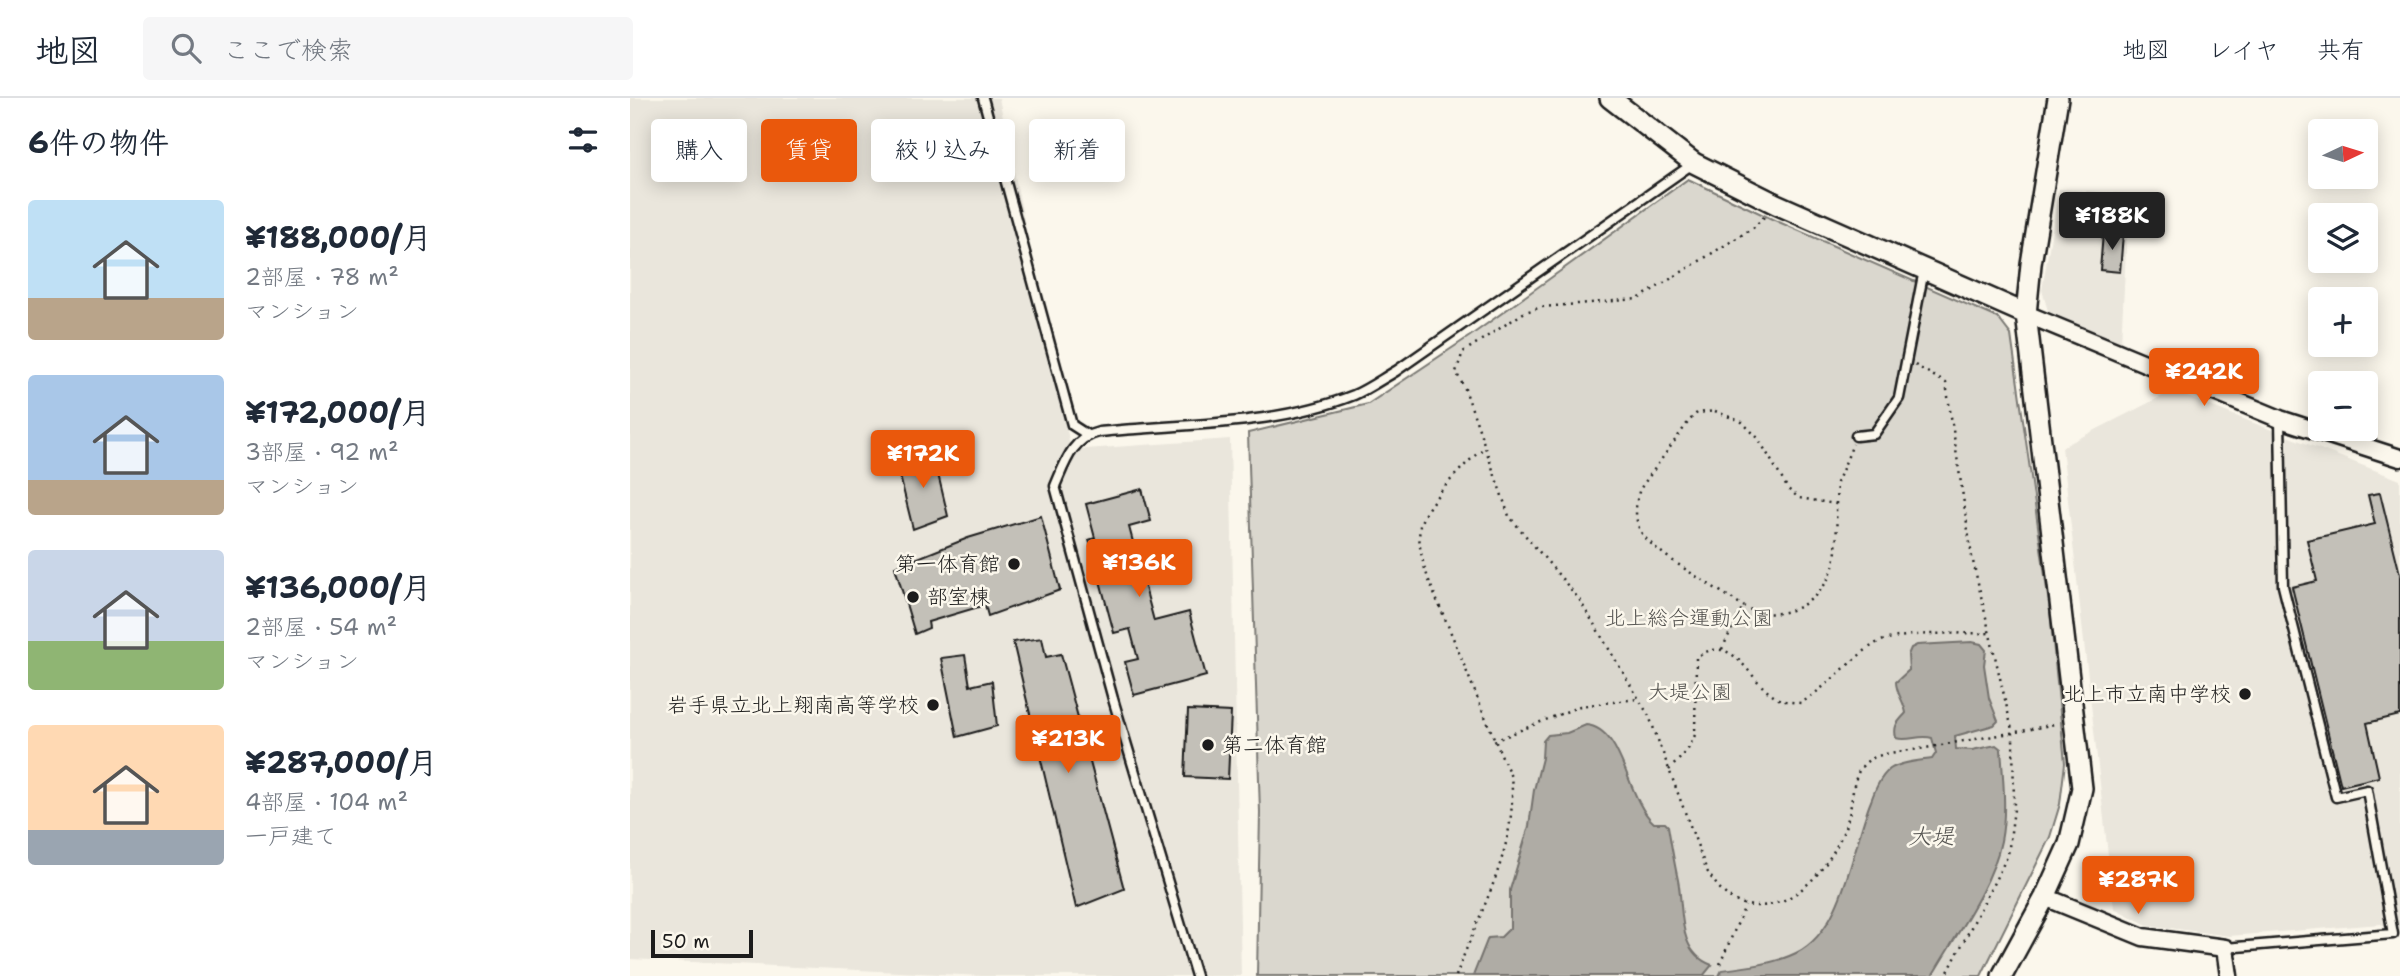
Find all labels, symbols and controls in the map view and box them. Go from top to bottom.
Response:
search box [143,17,633,80]
text: 地図 [35,28,101,73]
icon: search [167,29,205,67]
text: ここで検索 [223,32,353,67]
text: 地図 [2122,34,2170,66]
text: レイヤ [2208,34,2279,66]
text: 共有 [2317,34,2365,66]
chip: 購入 [651,119,747,182]
chip: 賃貸 [761,119,857,182]
chip: 絞り込み [871,119,1015,182]
chip: 新着 [1029,119,1125,182]
north arrow [2308,119,2378,189]
map controls [2308,119,2378,441]
icon: filters [564,121,602,159]
text: 6件の物件 [28,122,169,163]
pin: ¥188K [2063,192,2161,252]
text: ¥188K [2075,200,2149,230]
button: layers [2308,203,2378,273]
text: ¥188,000/月 [245,217,432,258]
icon: home [84,228,168,312]
text: 2部屋 · 78 m² [245,262,399,292]
button: + [2308,287,2378,357]
text: マンション [245,296,359,326]
pin: ¥242K [2155,348,2253,408]
text: ¥242K [2165,356,2243,386]
button: − [2308,371,2378,441]
text: ¥172,000/月 [245,392,430,433]
icon: home [84,403,168,487]
pin: ¥172K [874,430,972,490]
text: 3部屋 · 92 m² [245,437,399,467]
text: ¥172K [887,438,959,468]
text: マンション [245,471,359,501]
pin: ¥136K [1090,540,1188,599]
text: ¥136K [1102,547,1176,577]
place label: 第一体育館 [895,550,1000,578]
marker: 第一体育館 [1006,556,1022,572]
text: ¥136,000/月 [245,567,431,608]
icon: home [84,578,168,662]
place label: 部室棟 [927,583,990,611]
marker: 部室棟 [905,589,921,605]
park label: 北上総合運動公園 [1605,604,1773,632]
text: 2部屋 · 54 m² [245,612,397,642]
text: マンション [245,646,359,676]
park label: 大堤公園 [1648,678,1732,706]
place label: 北上市立南中学校 [2063,680,2231,708]
marker: 北上市立南中学校 [2237,686,2253,702]
place label: 岩手県立北上翔南高等学校 [667,691,919,719]
marker: 岩手県立北上翔南高等学校 [925,697,941,713]
pin: ¥213K [1019,716,1117,775]
text: ¥213K [1032,723,1104,753]
place label: 第二体育館 [1222,731,1327,759]
marker: 第二体育館 [1200,737,1216,753]
text: ¥287,000/月 [245,742,437,783]
icon: home [84,753,168,837]
text: 4部屋 · 104 m² [245,787,408,817]
text: 一戸建て [245,821,337,851]
water label: 大堤 [1908,821,1955,851]
pin: ¥287K [2089,856,2187,916]
text: ¥287K [2098,864,2178,894]
scale bar [651,927,752,959]
text: 50 m [662,929,710,954]

